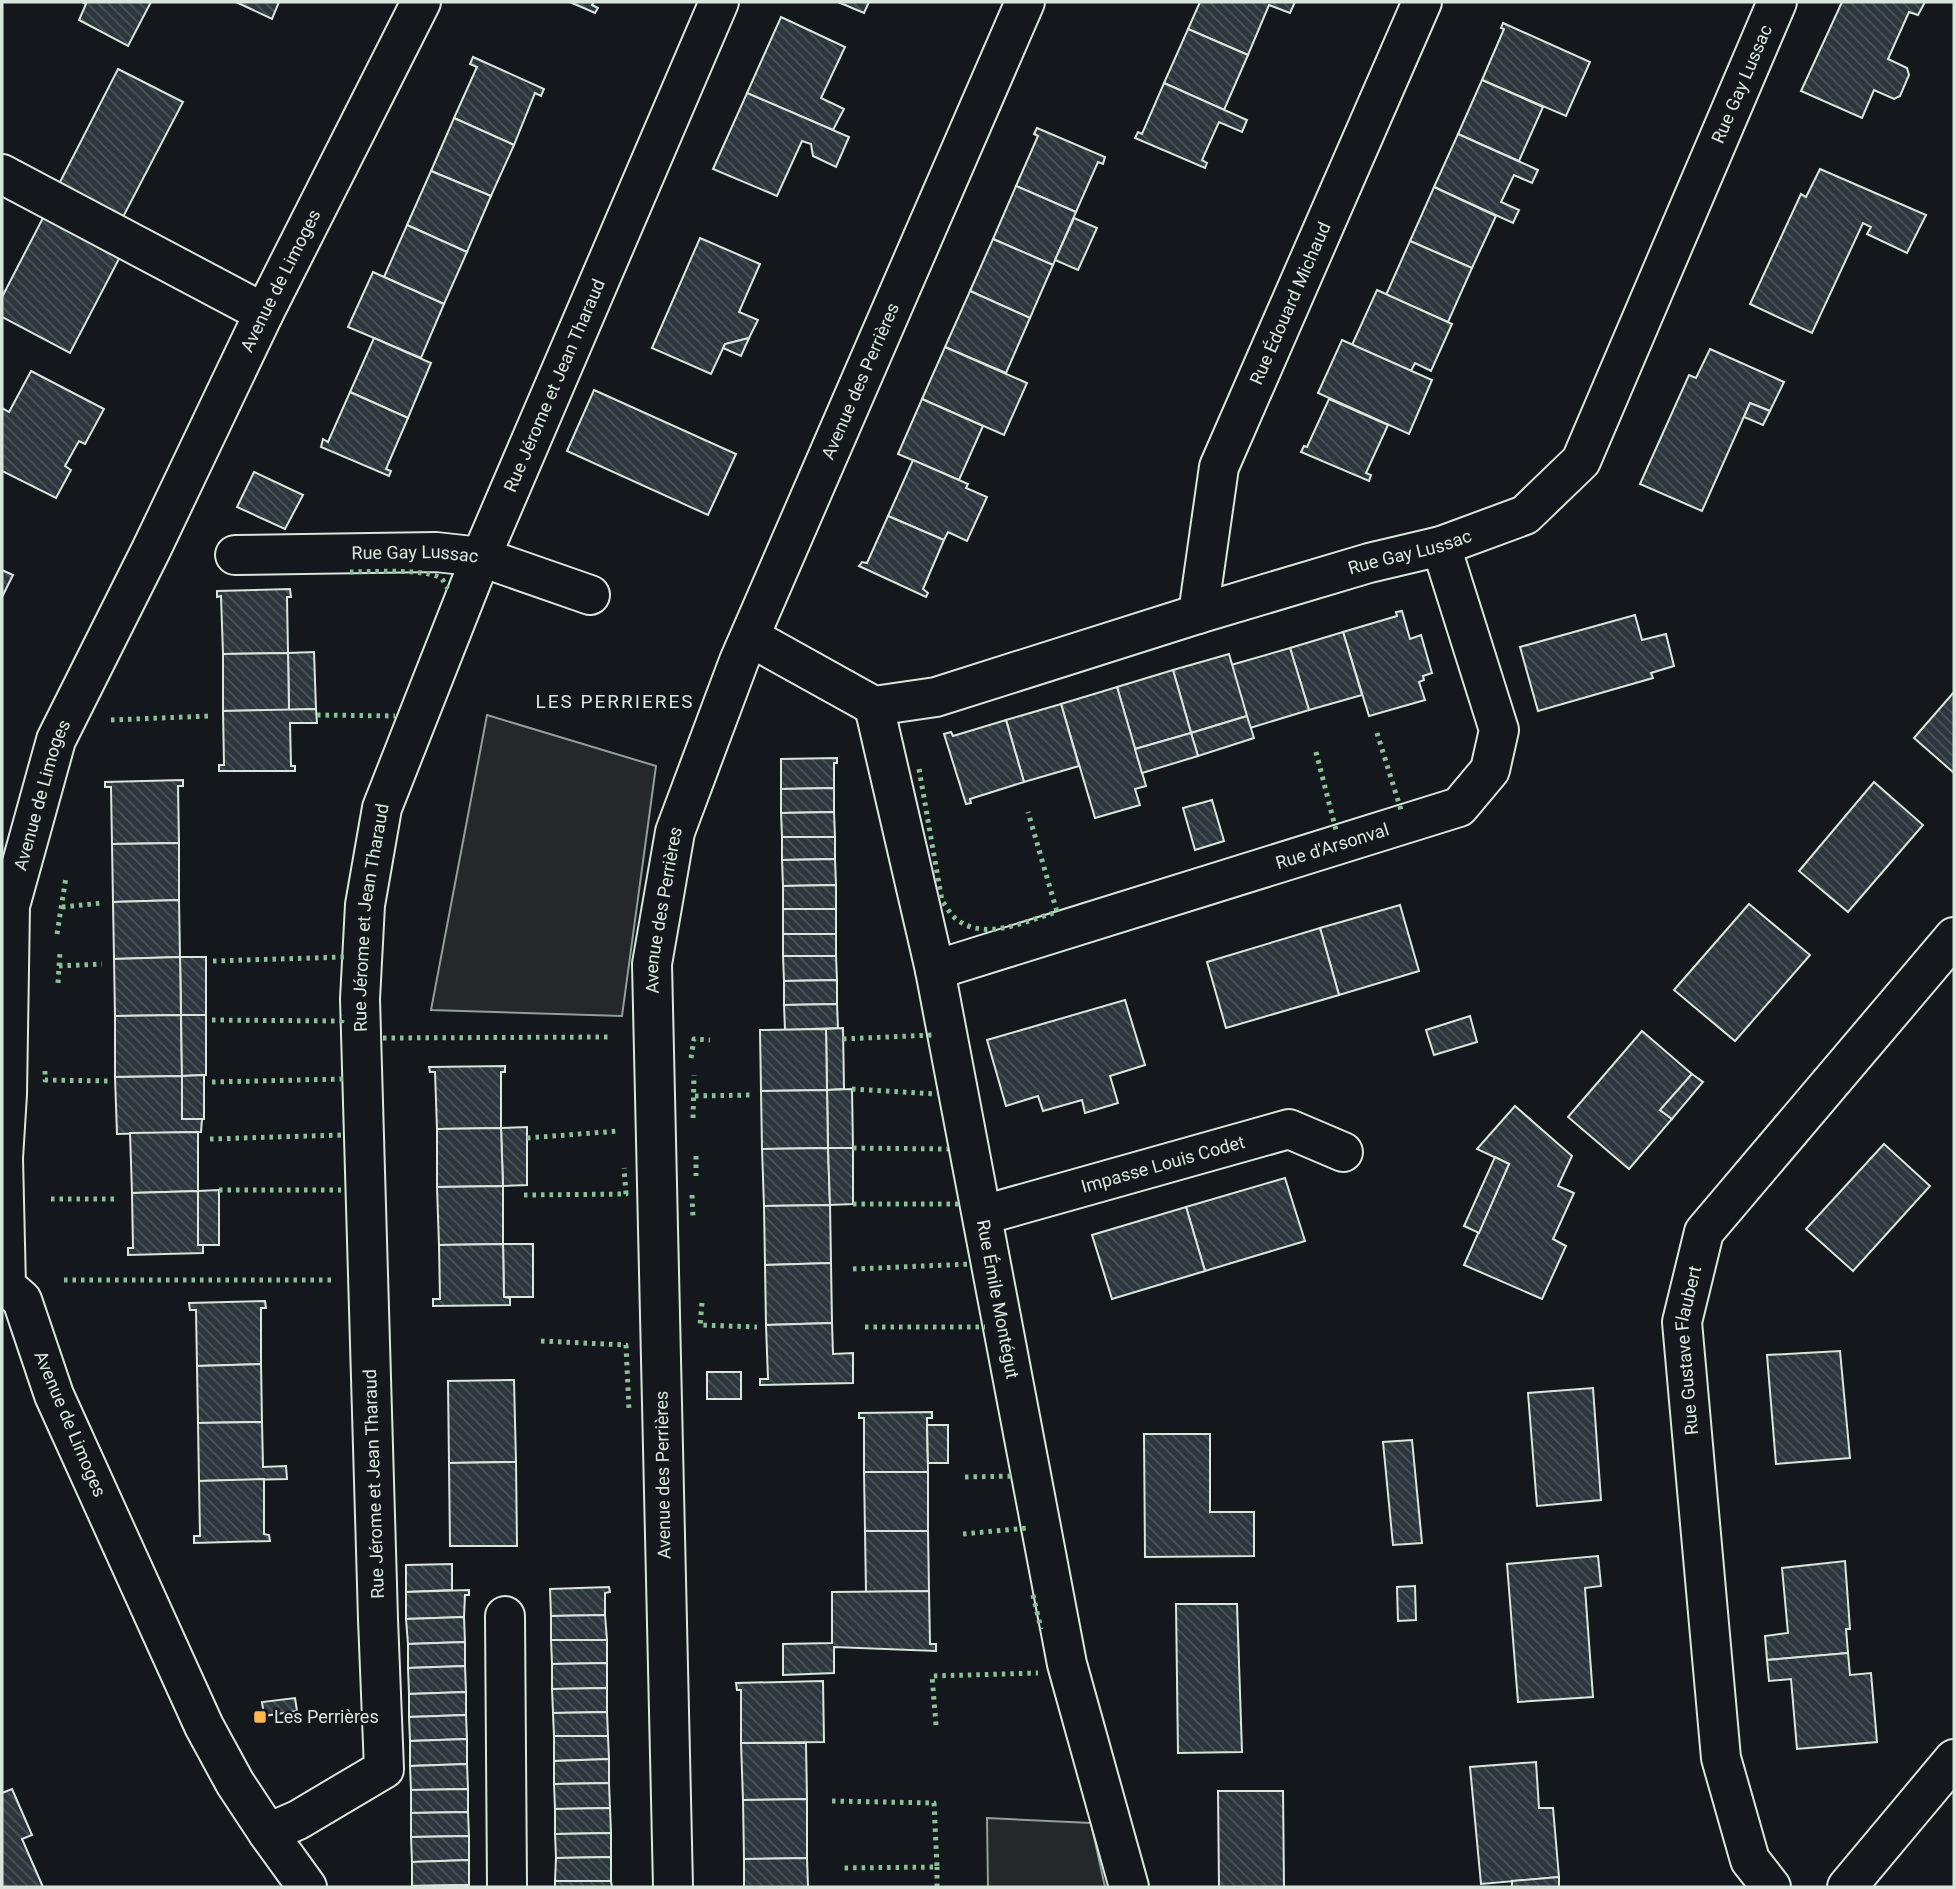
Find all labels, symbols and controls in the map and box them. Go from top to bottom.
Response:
street label: Rue Gay Lussac [1707,21,1776,146]
street label: Avenue de Limoges [236,206,325,355]
street label: Rue Édouard Michaud [1245,219,1335,388]
street label: Rue Jérome et Jean Tharaud [499,276,609,495]
street label: Avenue des Perrières [817,299,903,462]
street label: Rue Gay Lussac [1345,525,1474,579]
street label: Rue Gay Lussac [351,541,479,567]
district label: LES PERRIERES [536,690,694,713]
street label: Avenue de Limoges [9,716,75,873]
street label: Rue Jérome et Jean Tharaud [349,802,393,1032]
street label: Rue d'Arsonval [1273,818,1391,873]
street label: Avenue des Perrières [641,823,686,994]
street label: Impasse Louis Codet [1079,1131,1247,1197]
street label: Rue Émile Montégut [973,1218,1023,1380]
street label: Rue Gustave Flaubert [1671,1263,1705,1436]
street label: Avenue de Limoges [30,1348,111,1500]
street label: Rue Jérome et Jean Tharaud [359,1369,388,1599]
street label: Avenue des Perrières [651,1391,674,1559]
place label: Les Perrières [274,1706,379,1727]
marker: Les Perrières [252,1709,268,1725]

